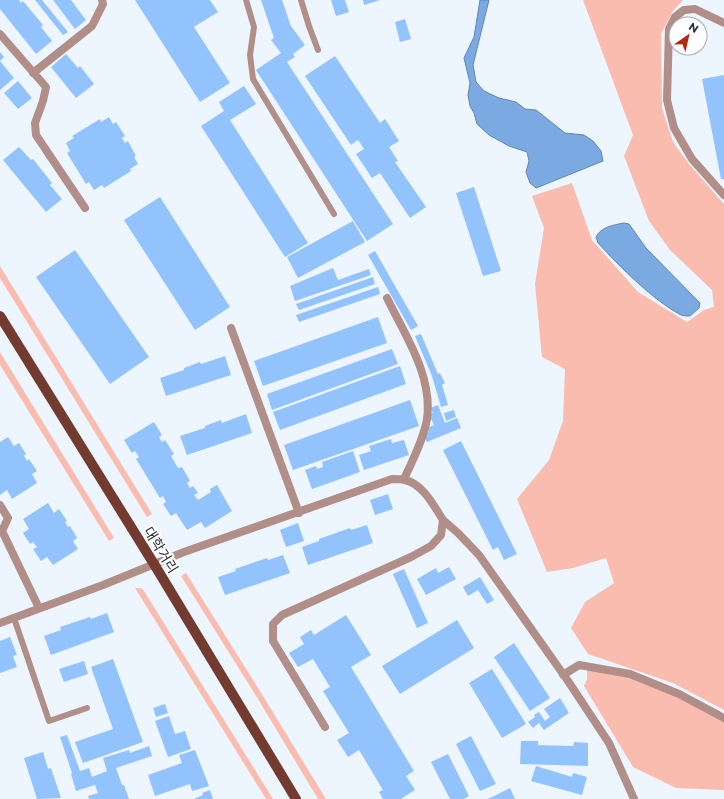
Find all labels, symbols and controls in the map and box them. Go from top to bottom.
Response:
north arrow [668,16,708,56]
text: N [686,19,701,36]
street label: 대학거리 [140,523,182,577]

